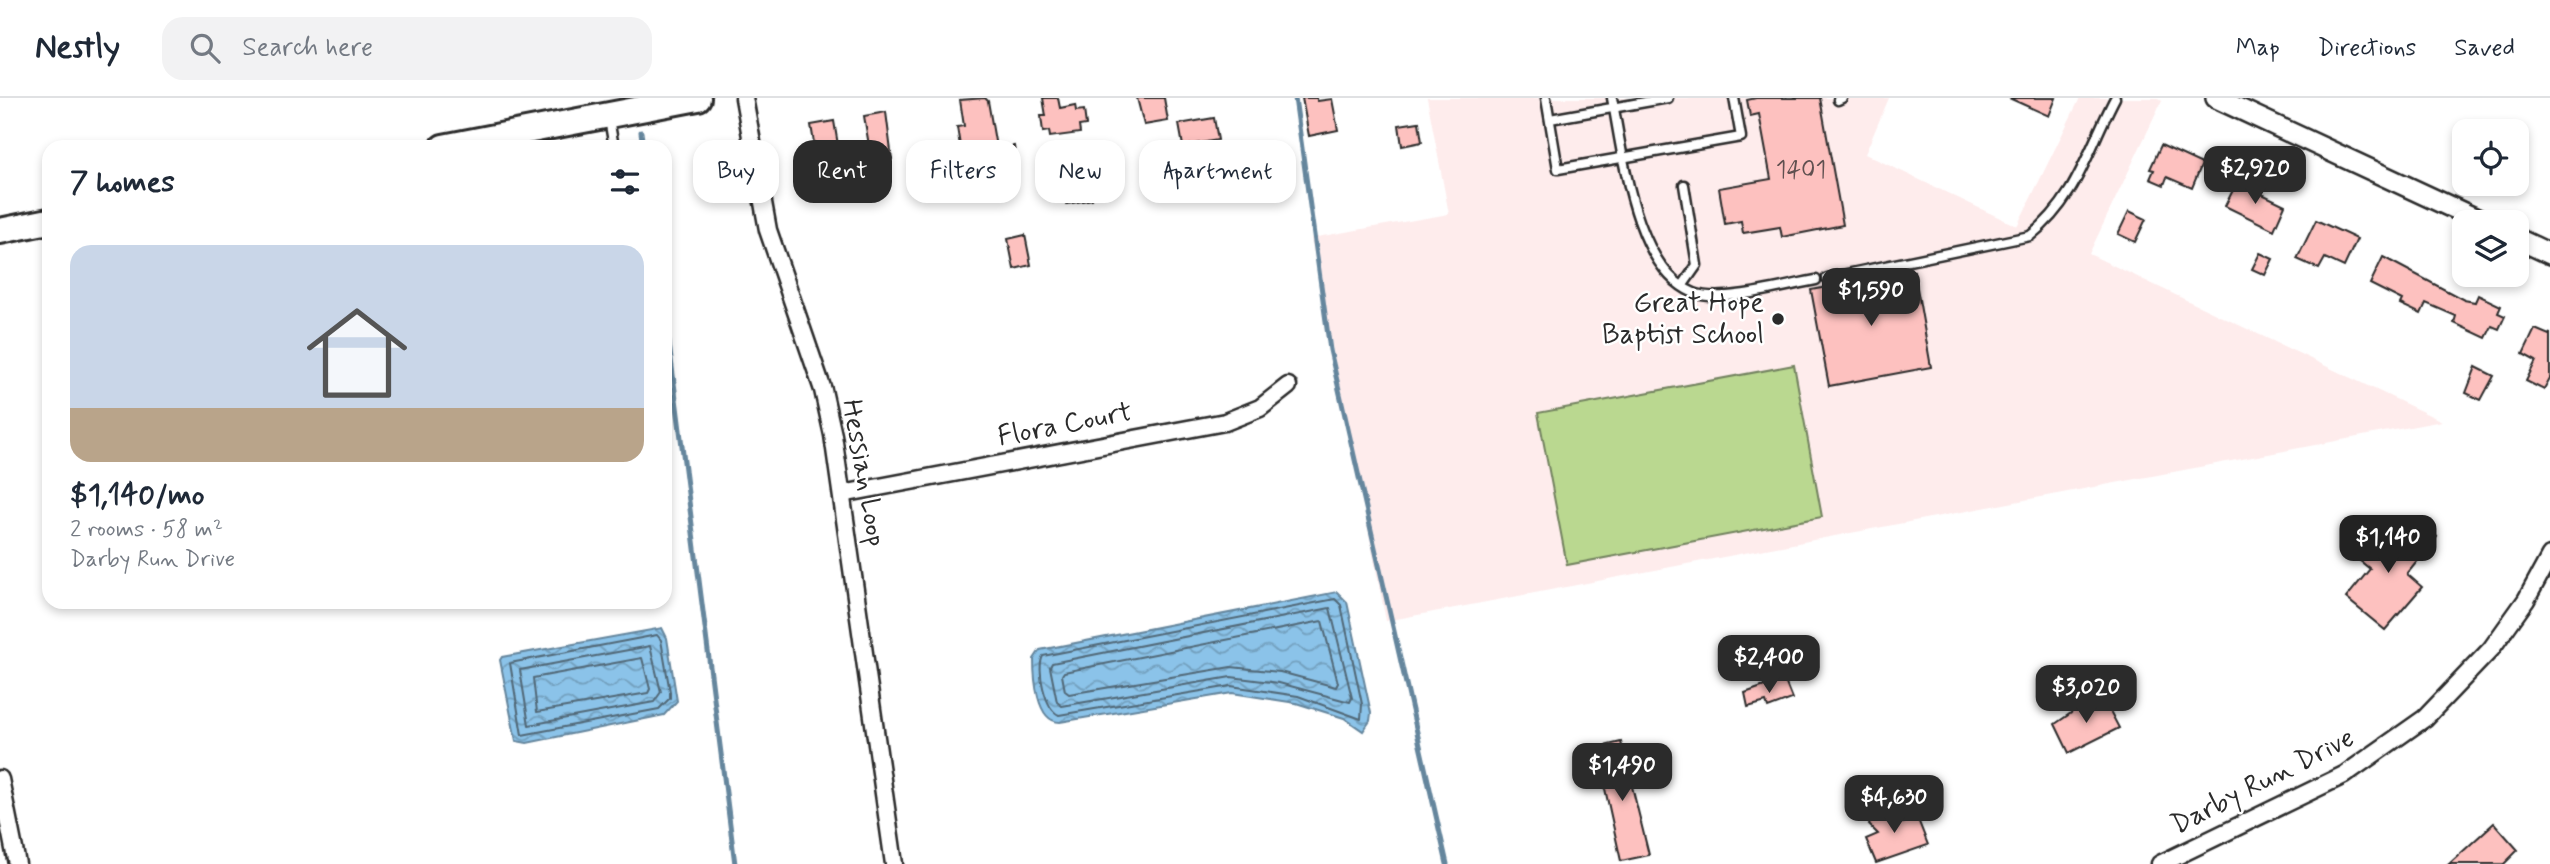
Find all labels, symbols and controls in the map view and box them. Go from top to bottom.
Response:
search box [162,17,652,80]
text: Nestly [35,26,120,70]
icon: search [186,29,224,67]
text: Search here [242,31,373,65]
text: Map [2236,33,2280,64]
text: Directions [2318,33,2416,64]
text: Saved [2454,33,2515,64]
map controls [2452,119,2529,287]
button: locate [2452,119,2529,196]
chip: Buy [693,140,779,203]
chip: Rent [793,140,892,203]
chip: Filters [906,140,1021,203]
chip: New [1035,140,1125,203]
chip: Apartment [1139,140,1296,203]
pin: $2,920 [2198,146,2312,206]
text: $2,920 [2220,154,2290,184]
house number: 1401 [1776,155,1826,186]
text: 7 homes [70,163,175,202]
icon: filters [606,163,644,201]
button: layers [2452,210,2529,287]
pin: $1,590 [1814,268,1928,328]
text: $1,590 [1838,276,1904,306]
place label: Great Hope Baptist School [1602,285,1764,354]
icon: home [294,290,420,416]
marker: Great Hope Baptist School [1770,311,1786,327]
street label: Flora Court [995,394,1135,456]
street label: Hessian Loop [832,397,894,549]
text: $1,140/mo [70,476,205,515]
text: 2 rooms · 58 m² [70,515,223,545]
pin: $1,140 [2331,516,2445,575]
text: $1,140 [2355,523,2421,553]
text: Darby Run Drive [70,545,235,575]
pin: $2,400 [1712,636,1826,695]
text: $2,400 [1734,643,1804,673]
pin: $3,020 [2029,666,2143,725]
text: $3,020 [2052,673,2120,703]
street label: Darby Run Drive [2165,720,2361,844]
pin: $1,490 [1565,744,1679,803]
text: $1,490 [1588,751,1656,781]
pin: $4,630 [1837,776,1951,835]
text: $4,630 [1861,783,1927,813]

